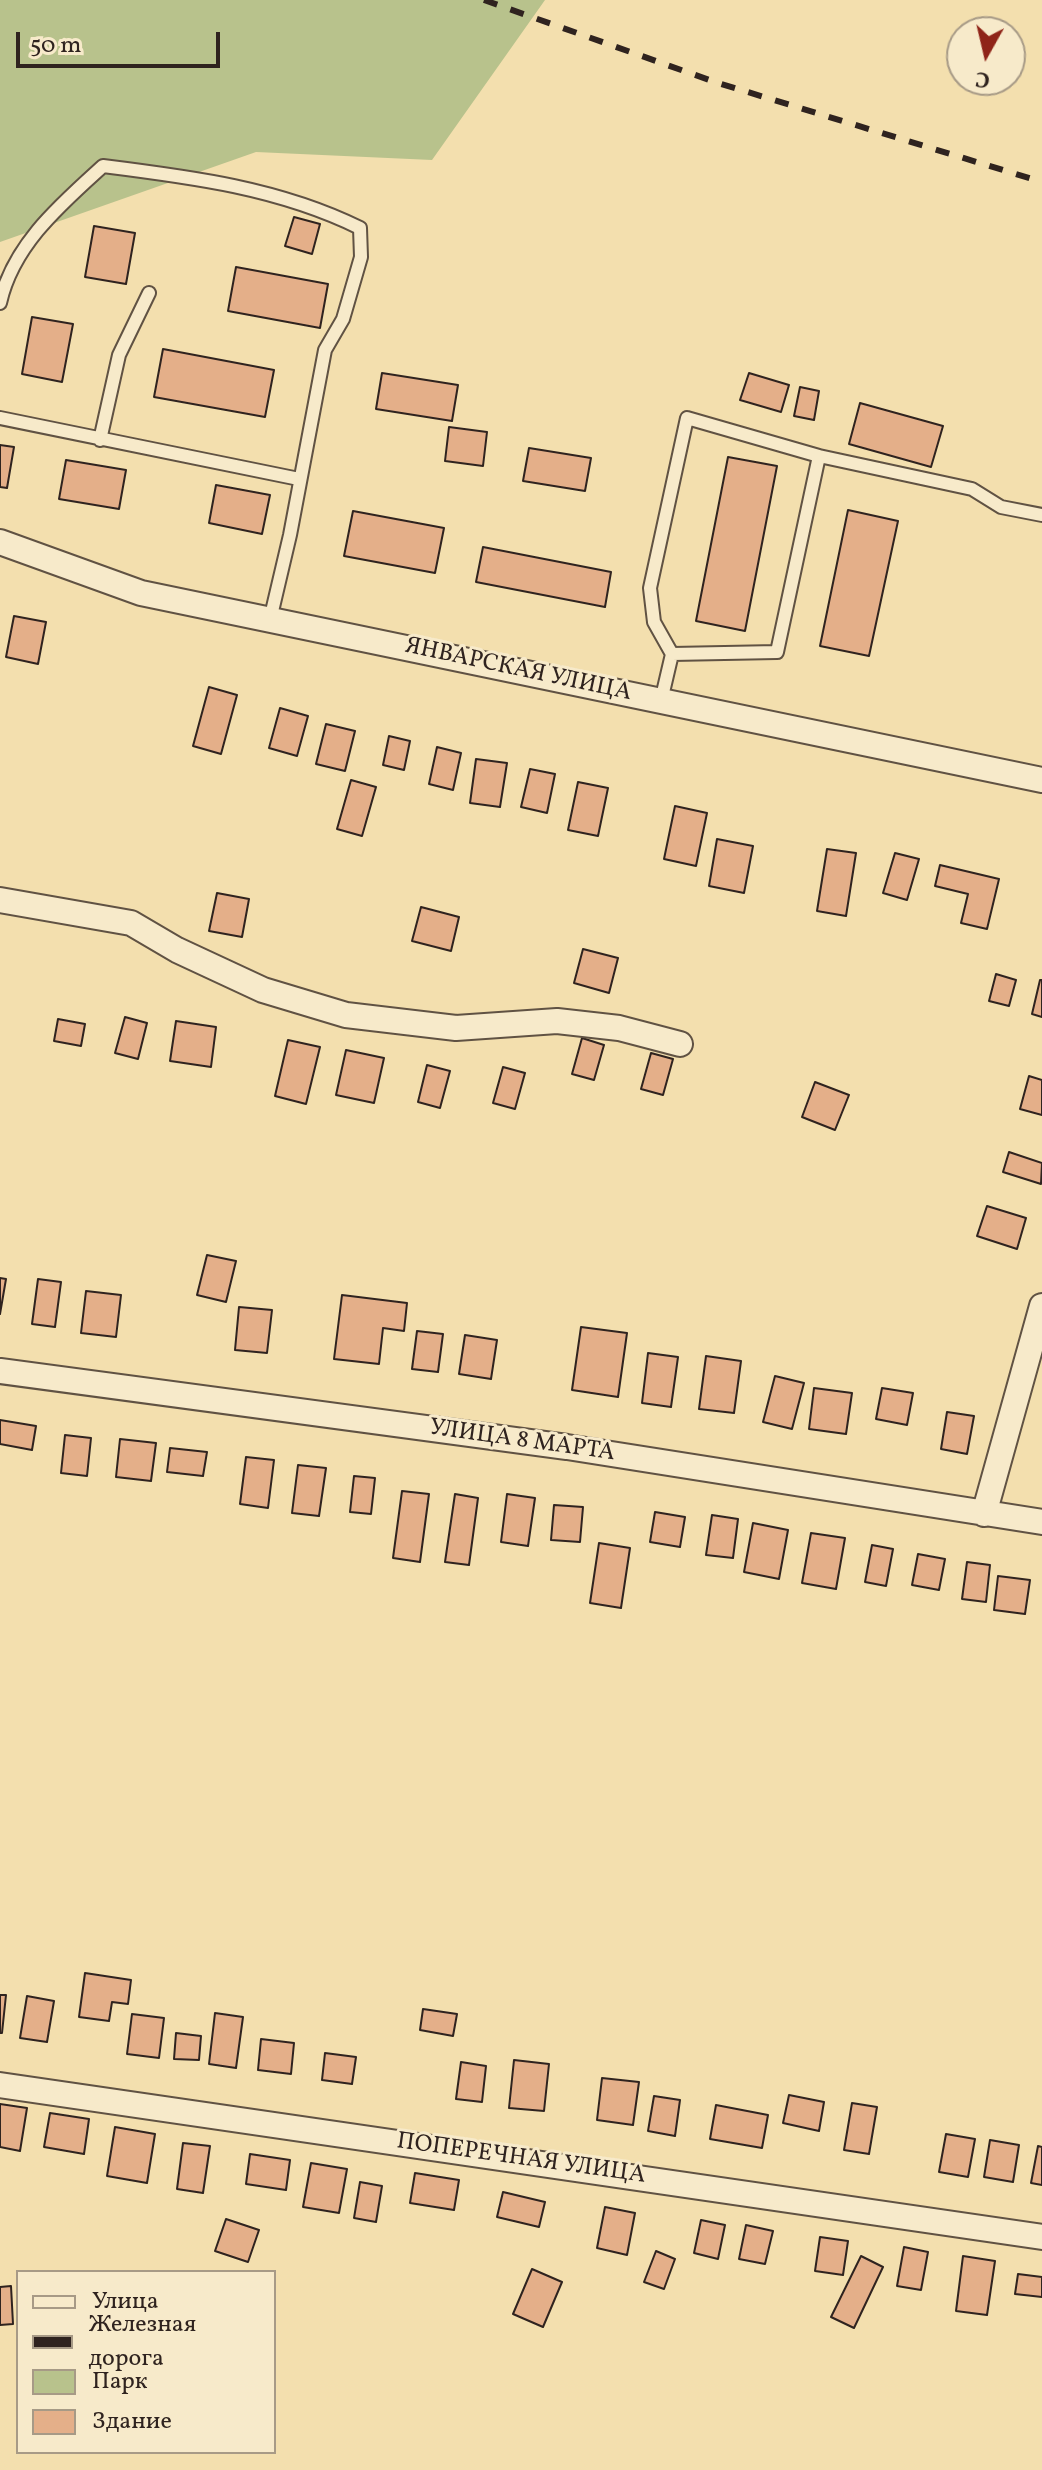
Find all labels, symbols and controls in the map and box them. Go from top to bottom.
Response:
scale bar [20,16,224,66]
north arrow [946,16,1026,96]
text: 50 m [30,29,82,63]
text: С [974,62,992,95]
street label: ЯНВАРСКАЯ УЛИЦА [402,633,634,709]
street label: УЛИЦА 8 МАРТА [427,1415,617,1469]
street label: ПОПЕРЕЧНАЯ УЛИЦА [395,2128,647,2192]
legend [16,2270,276,2454]
text: Улица [92,2285,159,2319]
text: Железная дорога [89,2308,196,2376]
text: Парк [92,2365,148,2399]
text: Здание [92,2405,172,2439]

